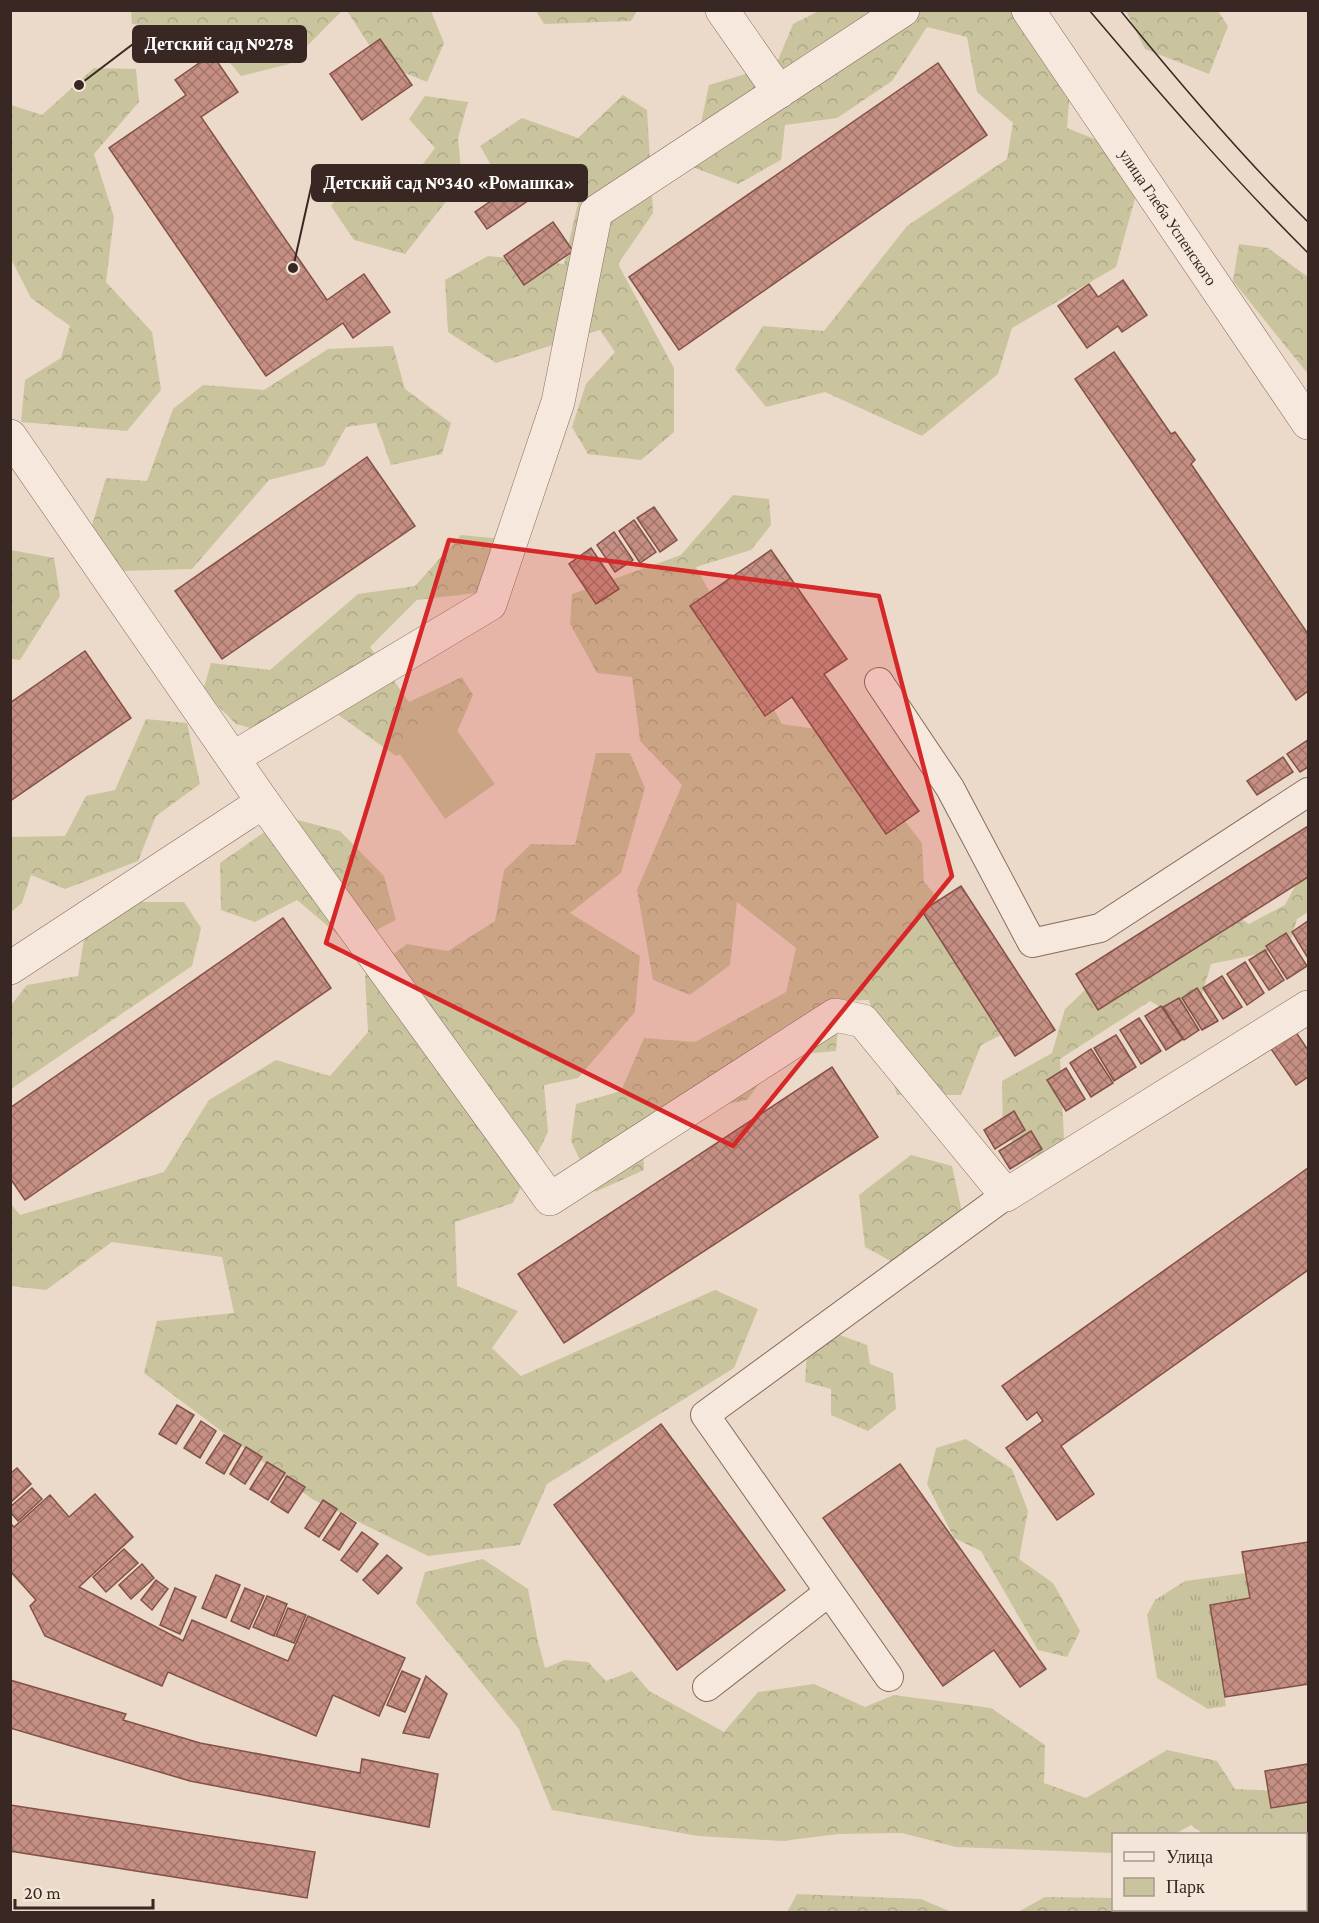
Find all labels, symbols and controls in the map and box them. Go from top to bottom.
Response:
callout: Детский сад №278 [133,26,306,62]
text: Детский сад №278 [144,34,294,54]
street label: улица Глеба Успенского [1115,146,1220,288]
callout: Детский сад №340 «Ромашка» [312,165,587,201]
text: Детский сад №340 «Ромашка» [323,173,575,193]
legend [1112,1833,1307,1911]
text: Улица [1166,1847,1213,1867]
scale bar [15,1872,153,1910]
text: Парк [1166,1877,1205,1897]
text: 20 m [24,1883,61,1903]

